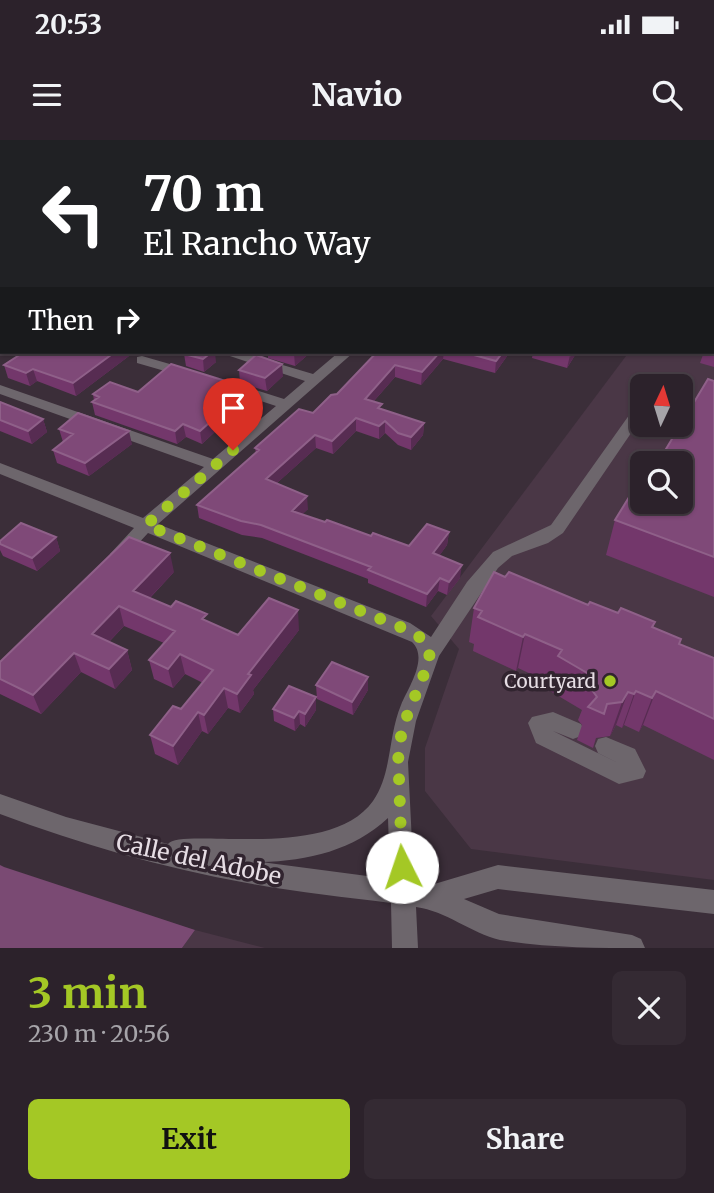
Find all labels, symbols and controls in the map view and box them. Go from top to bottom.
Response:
text: 20:53 [35,8,102,41]
text: Navio [312,75,402,115]
icon: menu [28,76,66,114]
icon: search [648,76,686,114]
text: 70 m [143,163,264,224]
icon: left [28,168,119,259]
text: El Rancho Way [143,224,371,264]
icon: right [108,301,146,339]
text: Then [28,304,94,337]
north arrow [630,374,693,438]
map controls [630,374,693,514]
pin [203,378,263,450]
icon: arrive [214,389,252,427]
button: search [630,451,693,514]
place label: Courtyard [504,669,596,693]
marker: Courtyard [602,673,618,689]
street label: Calle del Adobe [114,827,284,891]
position arrow [365,830,439,904]
text: 3 min [28,967,147,1019]
button: close [612,971,686,1045]
text: 230 m · 20:56 [28,1019,170,1048]
button: Exit [28,1099,350,1179]
button: Share [364,1099,686,1179]

